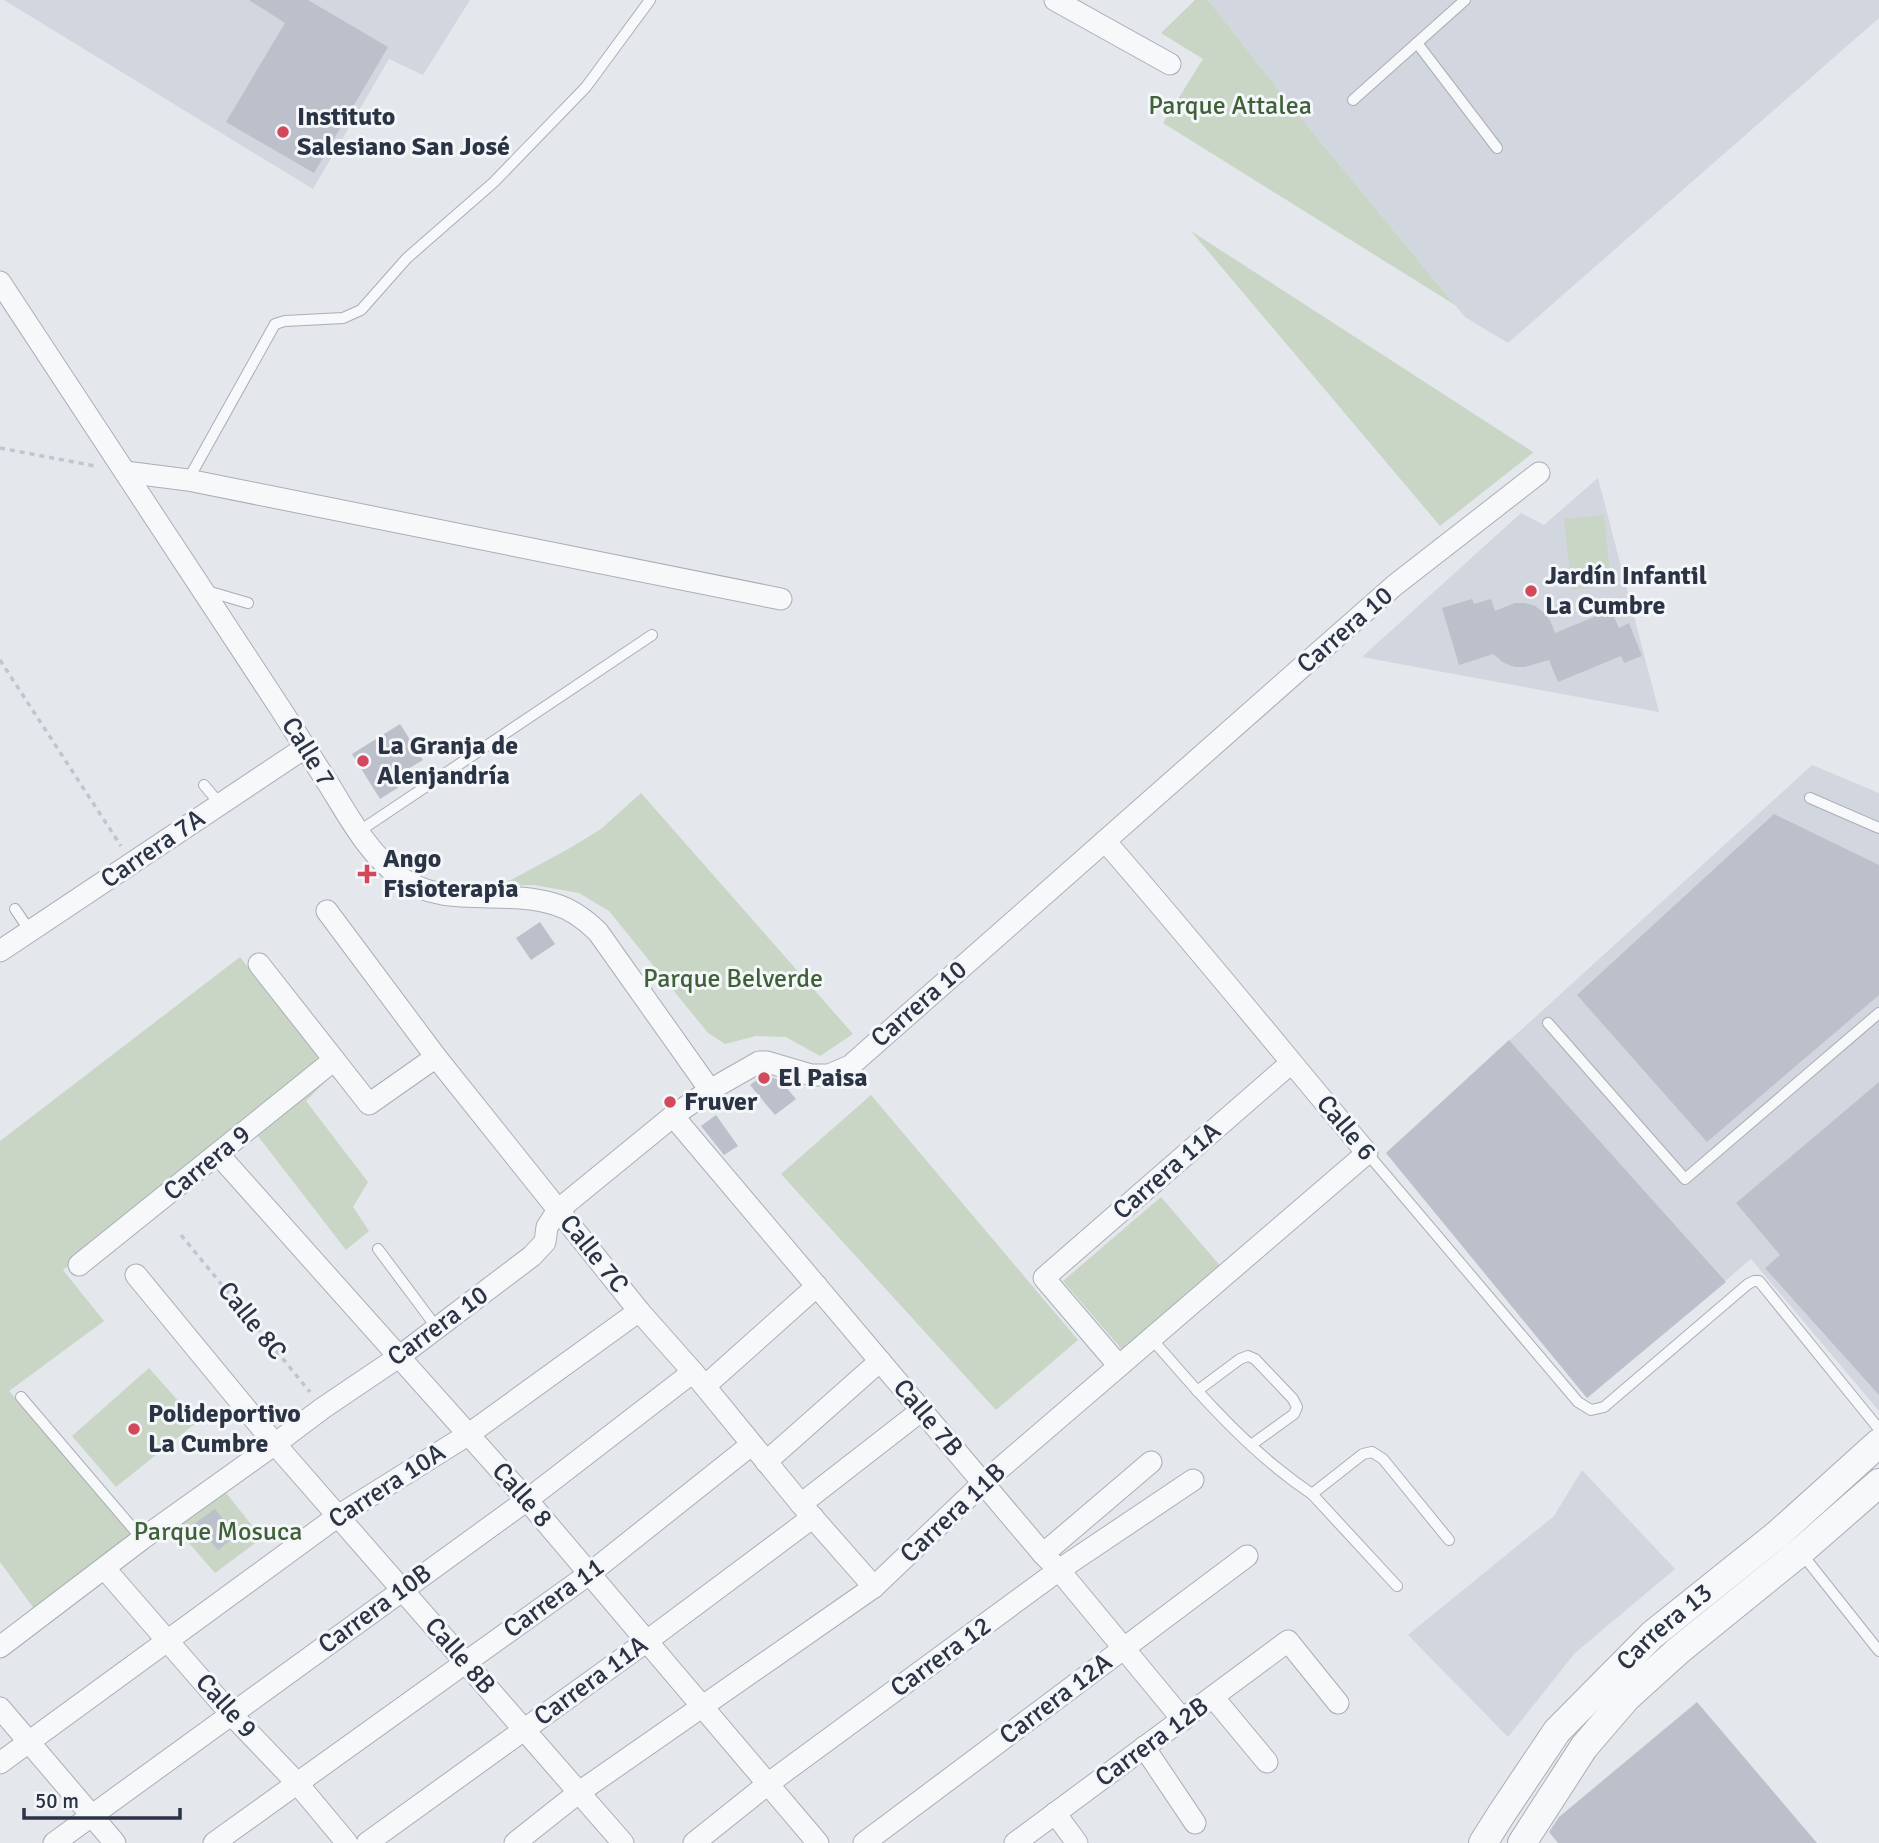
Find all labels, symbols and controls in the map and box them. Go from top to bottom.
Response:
park label: Parque Attalea [1148,90,1312,122]
place label: Instituto Salesiano San José [297,101,510,163]
marker: Instituto Salesiano San José [275,124,291,140]
place label: Jardín Infantil La Cumbre [1545,560,1707,622]
street label: Carrera 10 [1290,580,1400,680]
marker: Jardín Infantil La Cumbre [1523,583,1539,599]
street label: Calle 7 [274,711,342,793]
place label: La Granja de Alenjandría [377,730,518,792]
marker: La Granja de Alenjandría [355,753,371,769]
street label: Carrera 7A [95,803,211,895]
place label: Ango Fisioterapia [383,843,519,905]
marker: Ango Fisioterapia [357,864,377,884]
street label: Carrera 10 [864,954,974,1054]
park label: Parque Belverde [643,963,823,995]
place label: El Paisa [778,1062,868,1094]
marker: El Paisa [756,1070,772,1086]
place label: Fruver [684,1086,758,1118]
street label: Calle 6 [1309,1089,1383,1167]
marker: Fruver [662,1094,678,1110]
street label: Carrera 11A [1106,1115,1228,1227]
street label: Carrera 9 [157,1118,257,1208]
street label: Calle 7C [553,1208,635,1300]
street label: Calle 8C [211,1275,293,1367]
street label: Carrera 10 [381,1279,495,1373]
street label: Calle 7B [886,1373,970,1463]
place label: Polideportivo La Cumbre [148,1398,301,1460]
marker: Polideportivo La Cumbre [126,1421,142,1437]
street label: Carrera 10A [323,1436,451,1536]
street label: Calle 8 [485,1456,559,1534]
street label: Carrera 11B [894,1456,1012,1570]
park label: Parque Mosuca [134,1516,302,1548]
street label: Carrera 11 [497,1551,611,1645]
street label: Carrera 10B [312,1557,438,1661]
street label: Carrera 13 [1610,1577,1719,1677]
street label: Carrera 12 [884,1610,998,1704]
street label: Calle 8B [418,1611,502,1701]
street label: Carrera 11A [528,1629,654,1733]
street label: Carrera 12A [993,1646,1119,1752]
street label: Calle 9 [189,1667,263,1745]
street label: Carrera 12B [1089,1690,1215,1794]
scale bar [24,1776,180,1820]
text: 50 m [35,1788,79,1814]

